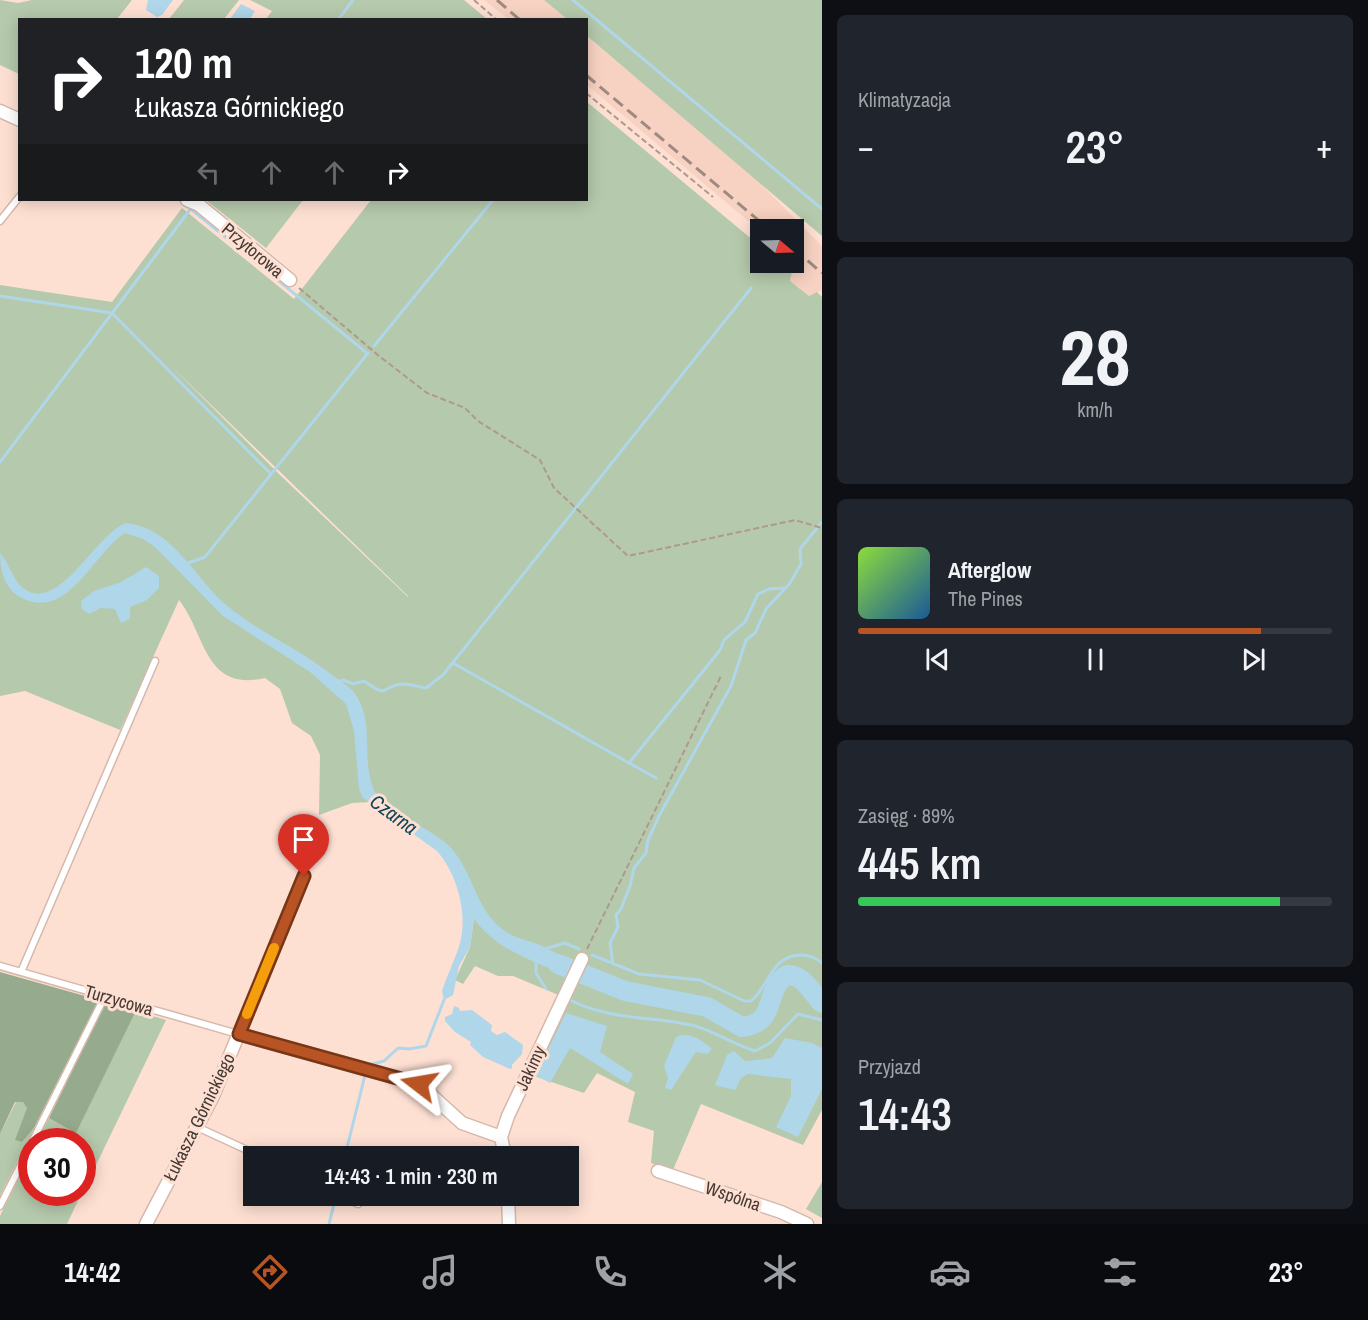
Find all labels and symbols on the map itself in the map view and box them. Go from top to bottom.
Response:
street label: Przytorowa [217,217,289,283]
north arrow [750,219,804,273]
water label: Czarna [365,788,423,840]
pin [278,814,329,876]
street label: Turzycowa [82,978,156,1022]
street label: Jakimy [509,1041,551,1094]
street label: Łukasza Górnickiego [157,1049,241,1185]
position arrow [387,1052,451,1116]
speed limit sign: 30 [18,1128,96,1206]
street label: Wspólna [702,1175,764,1217]

